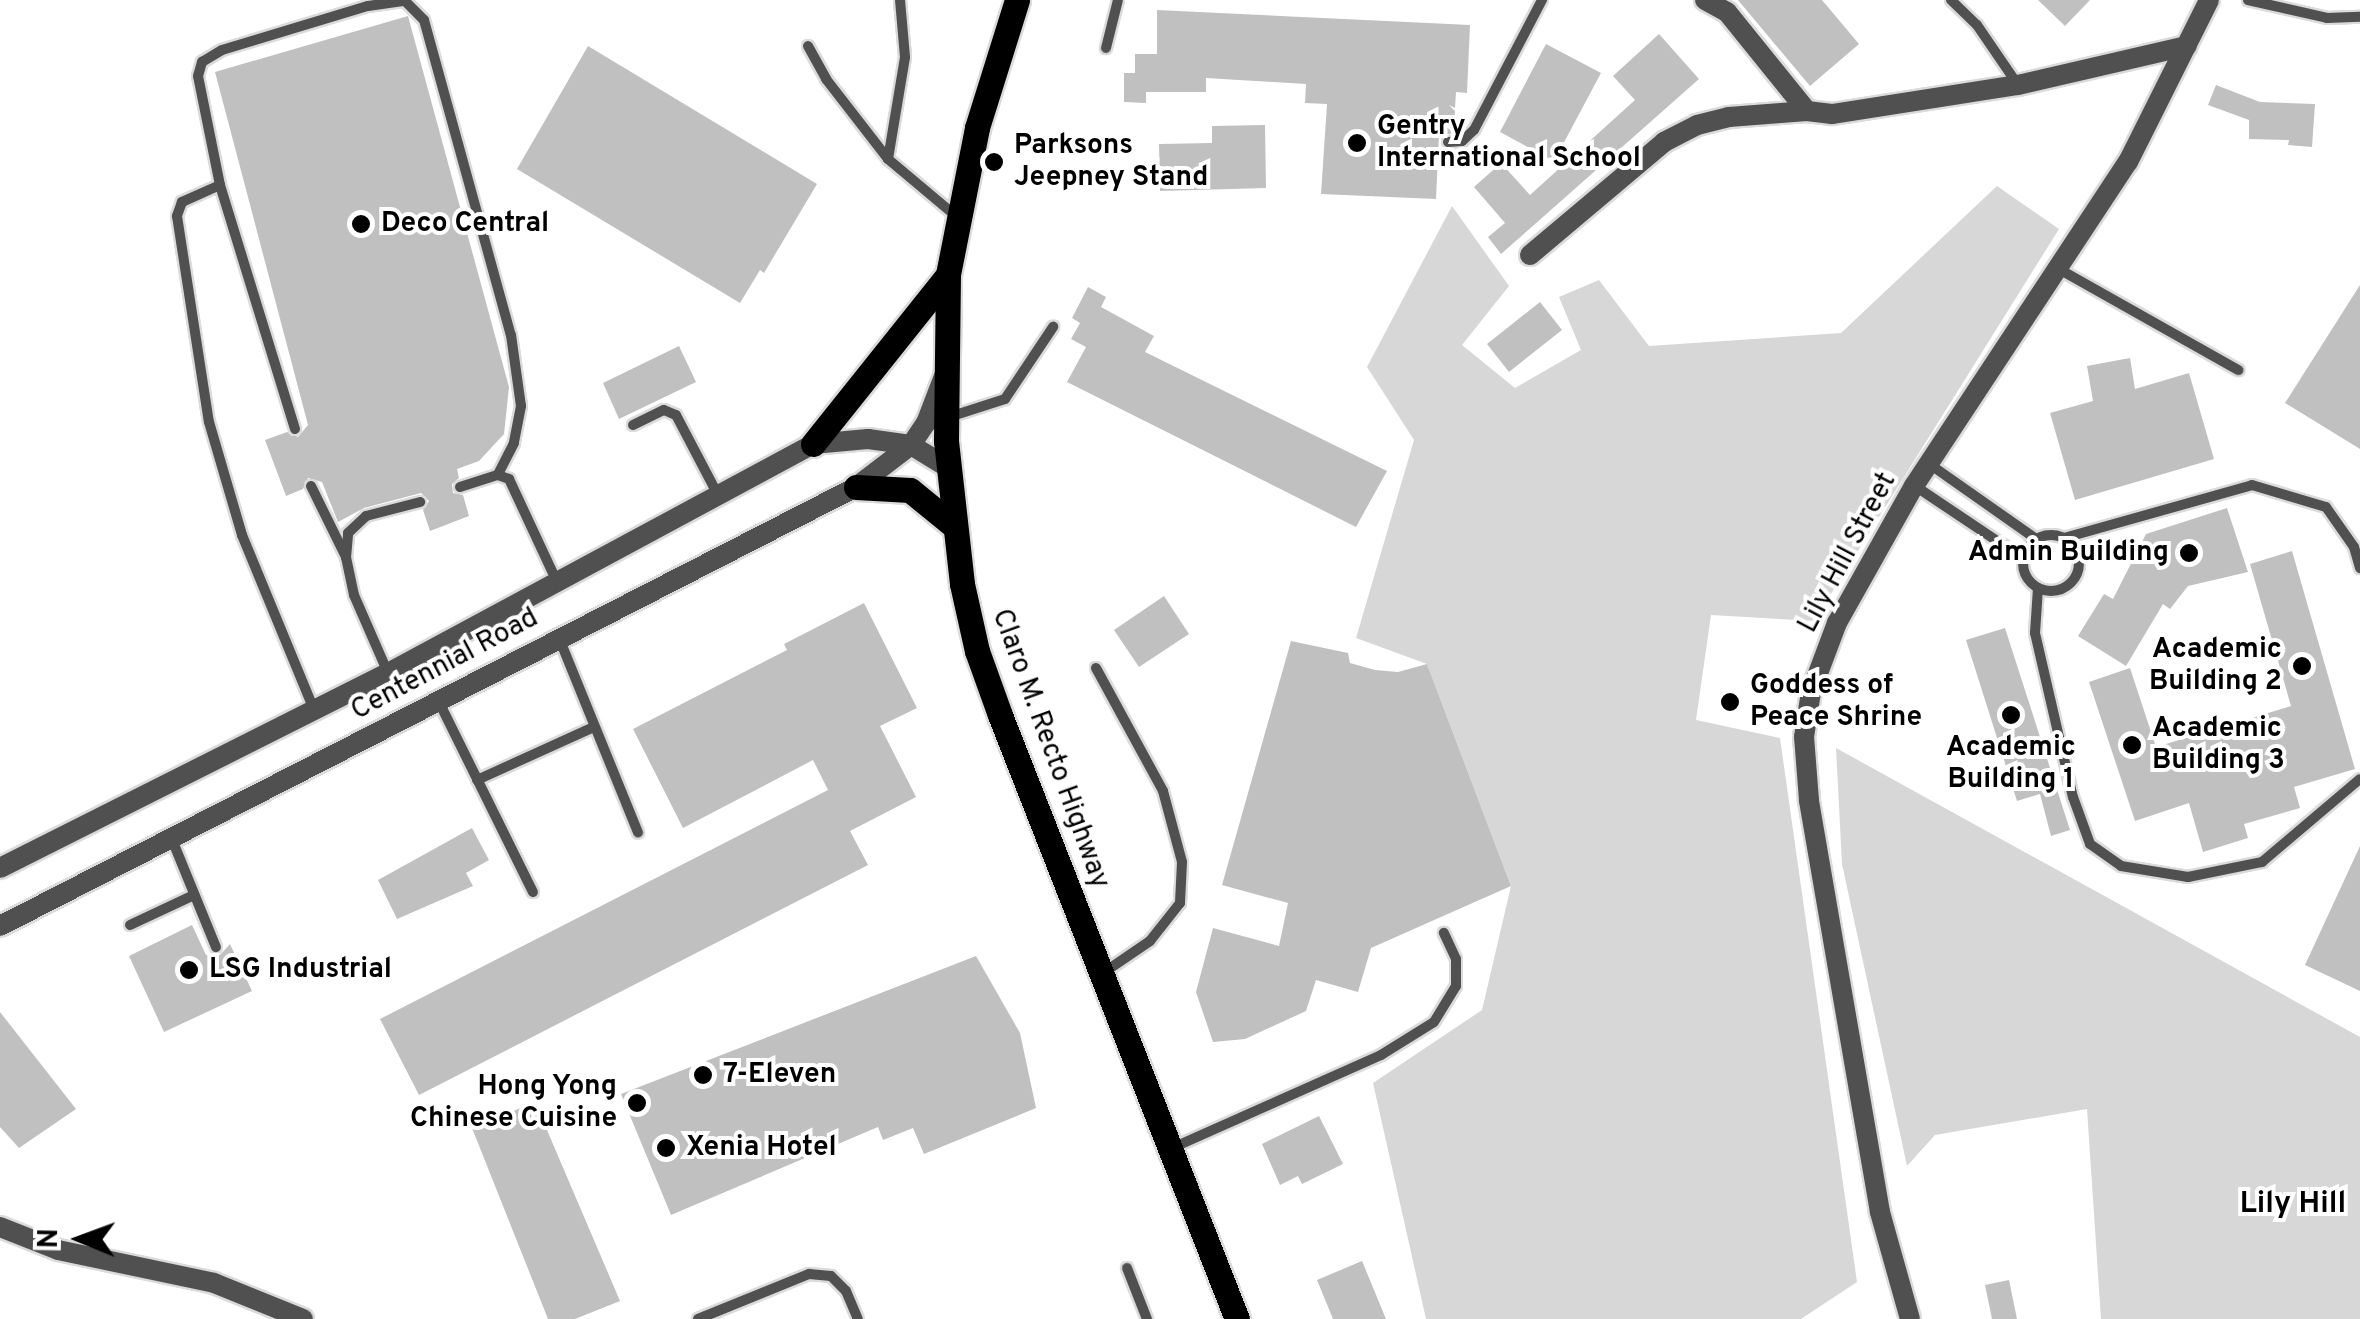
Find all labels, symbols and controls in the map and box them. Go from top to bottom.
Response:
place label: Gentry International School [1377,110,1641,176]
place label: Parksons Jeepney Stand [1014,129,1208,195]
marker: Gentry International School [1346,132,1368,154]
marker: Parksons Jeepney Stand [983,151,1005,173]
place label: Deco Central [381,207,549,241]
marker: Deco Central [350,213,372,235]
street label: Lily Hill Street [1792,467,1904,639]
place label: Admin Building [1968,536,2169,570]
marker: Admin Building [2178,542,2200,564]
street label: Centennial Road [346,602,544,728]
street label: Claro M. Recto Highway [984,605,1116,893]
place label: Academic Building 2 [2149,633,2282,699]
marker: Academic Building 2 [2291,655,2313,677]
place label: Goddess of Peace Shrine [1750,669,1922,735]
marker: Goddess of Peace Shrine [1719,691,1741,713]
marker: Academic Building 1 [2000,704,2022,726]
place label: Academic Building 3 [2152,712,2285,778]
place label: Academic Building 1 [1946,731,2076,797]
marker: Academic Building 3 [2121,734,2143,756]
place label: LSG Industrial [209,953,392,987]
marker: LSG Industrial [178,959,200,981]
place label: 7-Eleven [723,1058,836,1092]
marker: 7-Eleven [692,1064,714,1086]
place label: Hong Yong Chinese Cuisine [410,1070,617,1136]
marker: Hong Yong Chinese Cuisine [626,1092,648,1114]
place label: Xenia Hotel [686,1131,837,1165]
marker: Xenia Hotel [655,1137,677,1159]
district label: Lily Hill [2240,1187,2346,1223]
north arrow [30,1189,130,1289]
text: N [32,1228,68,1249]

